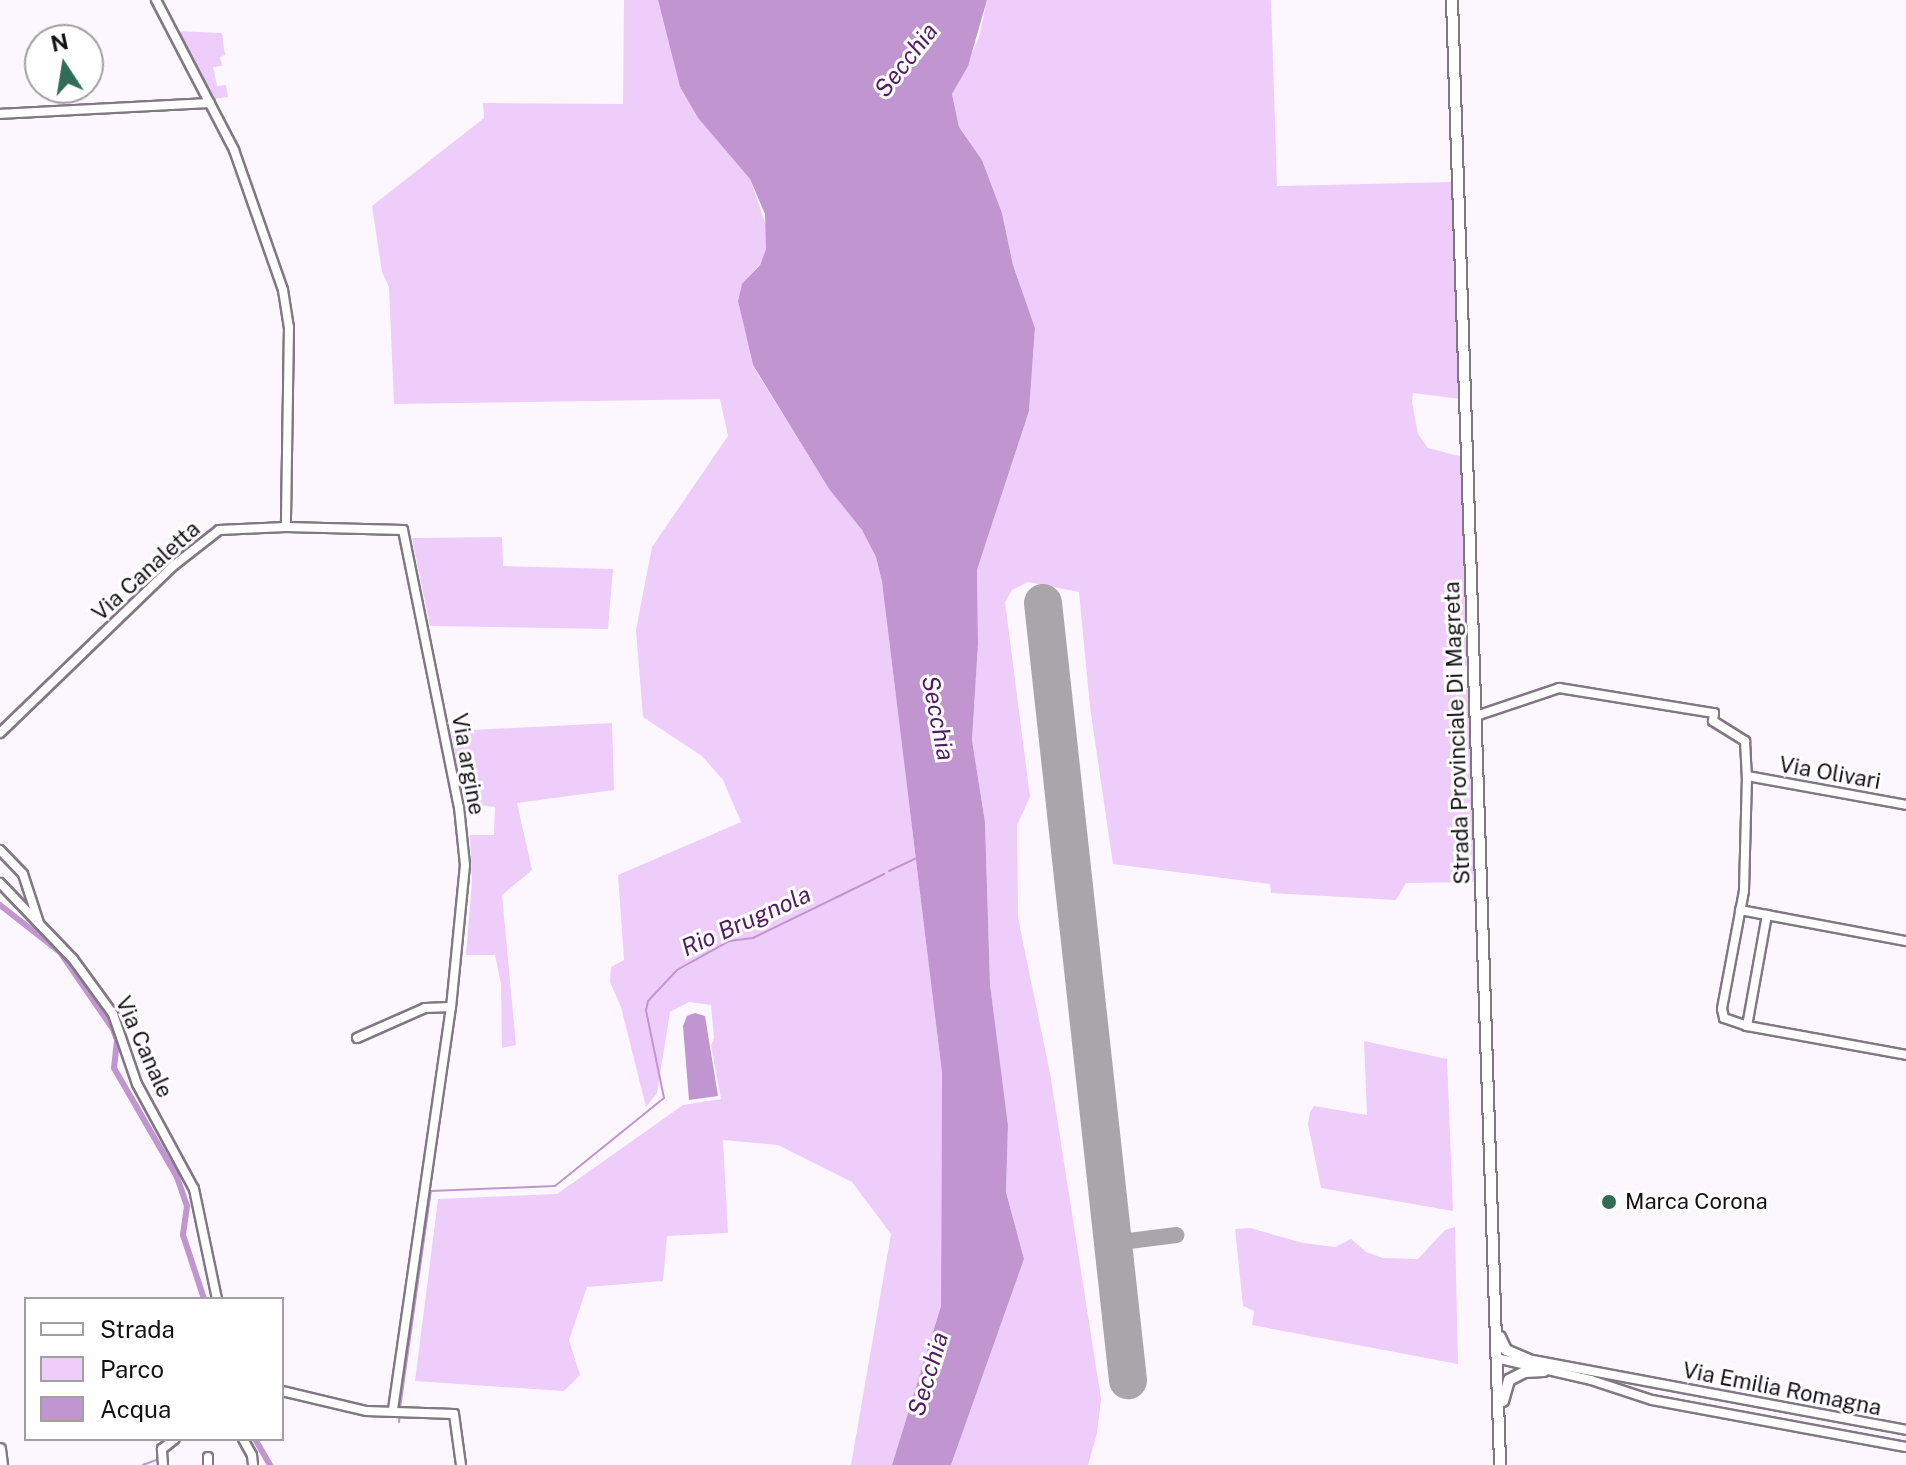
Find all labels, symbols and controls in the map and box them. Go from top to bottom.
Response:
water label: Secchia [868,17,944,103]
north arrow [24,24,104,104]
text: N [48,28,71,57]
street label: Via Canaletta [87,516,205,626]
street label: Strada Provinciale Di Magreta [1439,581,1475,885]
water label: Secchia [916,673,960,763]
street label: Via argine [446,711,490,817]
street label: Via Olivari [1777,751,1883,795]
water label: Rio Brugnola [677,880,815,962]
street label: Via Canale [110,992,178,1102]
place label: Marca Corona [1625,1189,1768,1215]
marker: Marca Corona [1600,1193,1618,1211]
legend [24,1297,284,1441]
text: Strada [100,1315,175,1343]
water label: Secchia [902,1329,954,1419]
text: Parco [100,1355,164,1383]
street label: Via Emilia Romagna [1680,1357,1884,1421]
text: Acqua [100,1395,171,1423]

